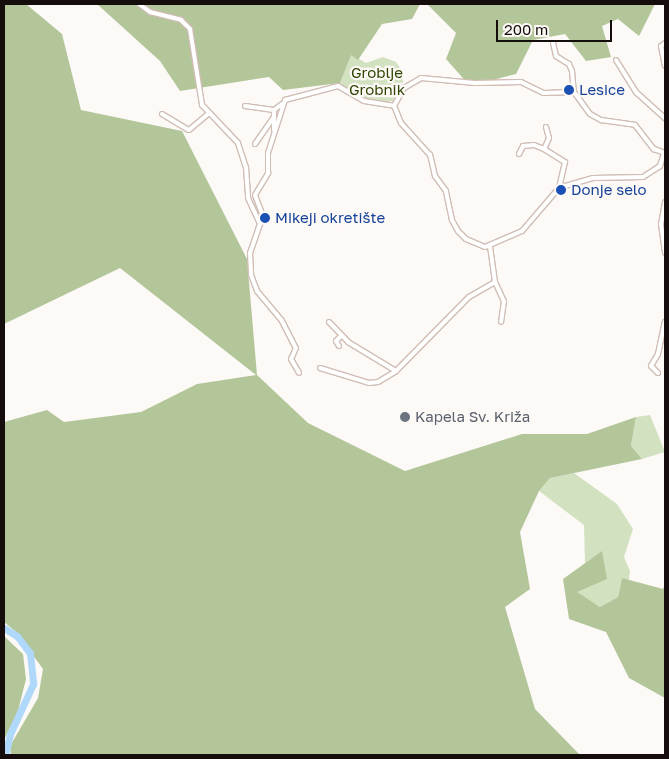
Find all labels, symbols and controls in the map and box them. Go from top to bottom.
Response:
scale bar [499,10,615,42]
text: 200 m [504,20,548,38]
park label: Groblje Grobnik [349,63,405,98]
place label: Lesice [579,81,625,99]
marker: Lesice [563,84,575,96]
place label: Donje selo [571,181,646,199]
marker: Donje selo [555,184,567,196]
place label: Mikeji okretište [275,209,385,227]
marker: Mikeji okretište [259,212,271,224]
place label: Kapela Sv. Križa [415,408,530,426]
marker: Kapela Sv. Križa [399,411,411,423]

